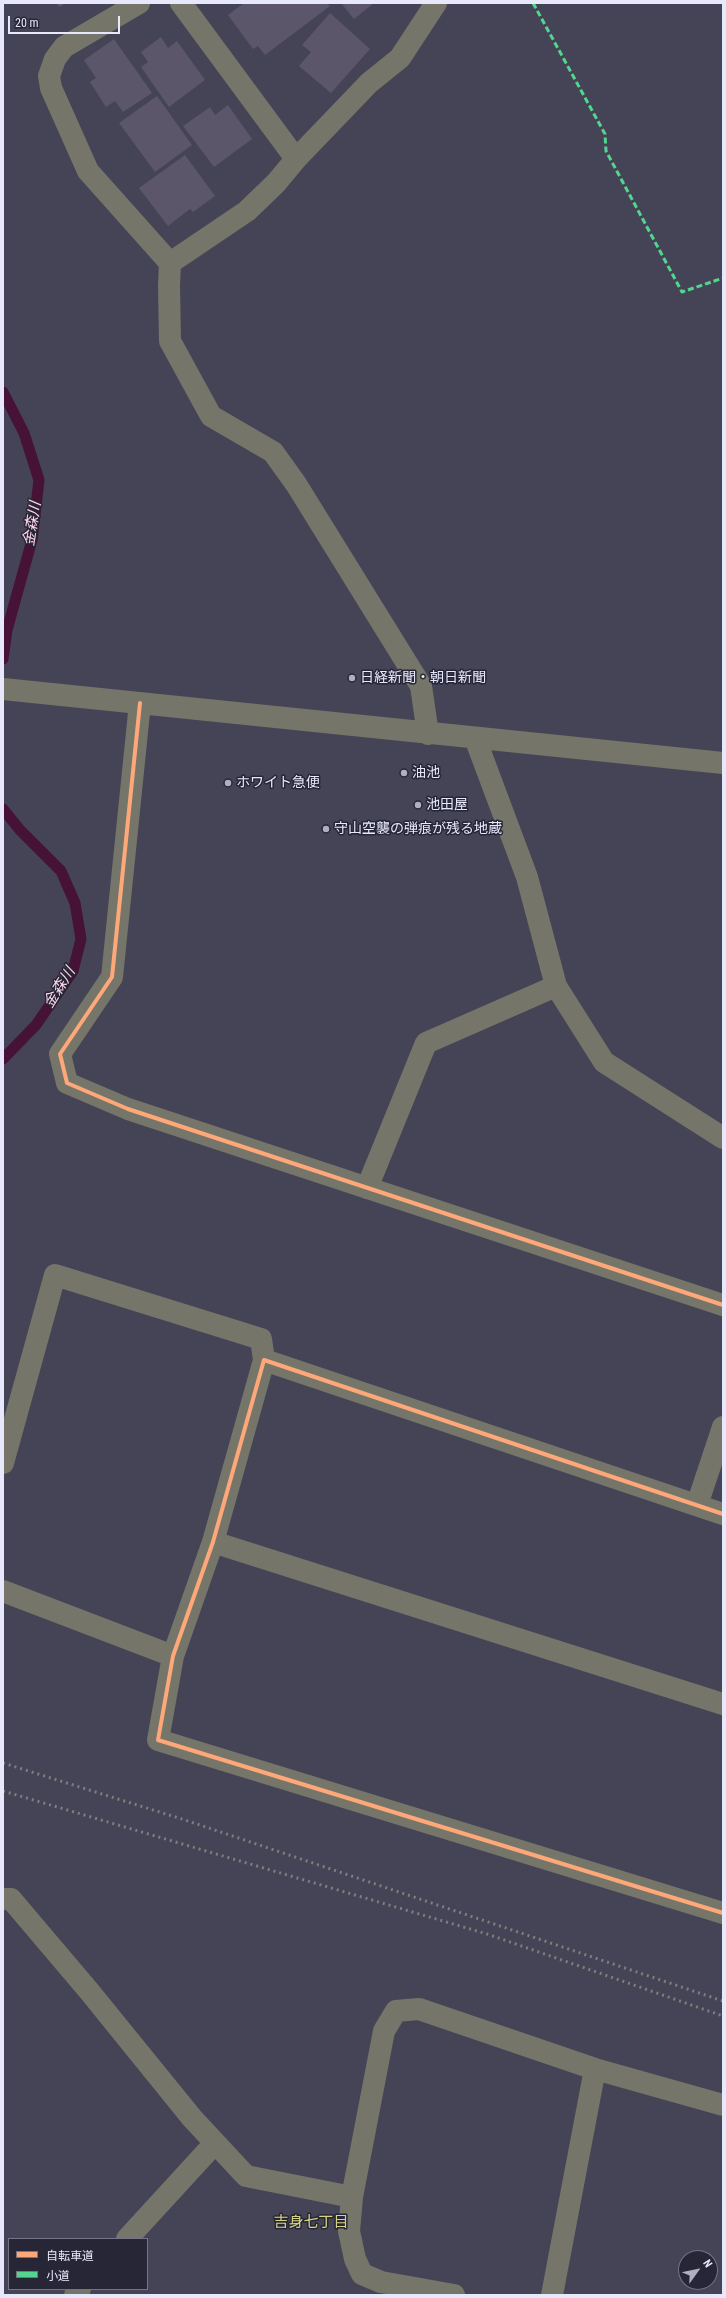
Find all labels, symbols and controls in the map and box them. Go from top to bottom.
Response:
scale bar [10,8,122,34]
text: 20 m [15,16,39,30]
water label: 金森川 [21,500,45,548]
place label: 日経新聞・朝日新聞 [360,670,486,686]
marker: 日経新聞・朝日新聞 [347,673,357,683]
place label: 油池 [412,765,440,781]
marker: 油池 [399,768,409,778]
place label: ホワイト急便 [236,775,320,791]
marker: ホワイト急便 [223,778,233,788]
place label: 池田屋 [426,797,468,813]
marker: 池田屋 [413,800,423,810]
place label: 守山空襲の弾痕が残る地蔵 [334,821,502,837]
marker: 守山空襲の弾痕が残る地蔵 [321,824,331,834]
water label: 金森川 [40,964,80,1012]
district label: 吉身七丁目 [274,2214,348,2232]
legend [8,2238,148,2290]
text: 自転車道 [46,2249,94,2263]
north arrow [678,2250,718,2290]
text: N [700,2257,715,2270]
text: 小道 [46,2269,70,2283]

